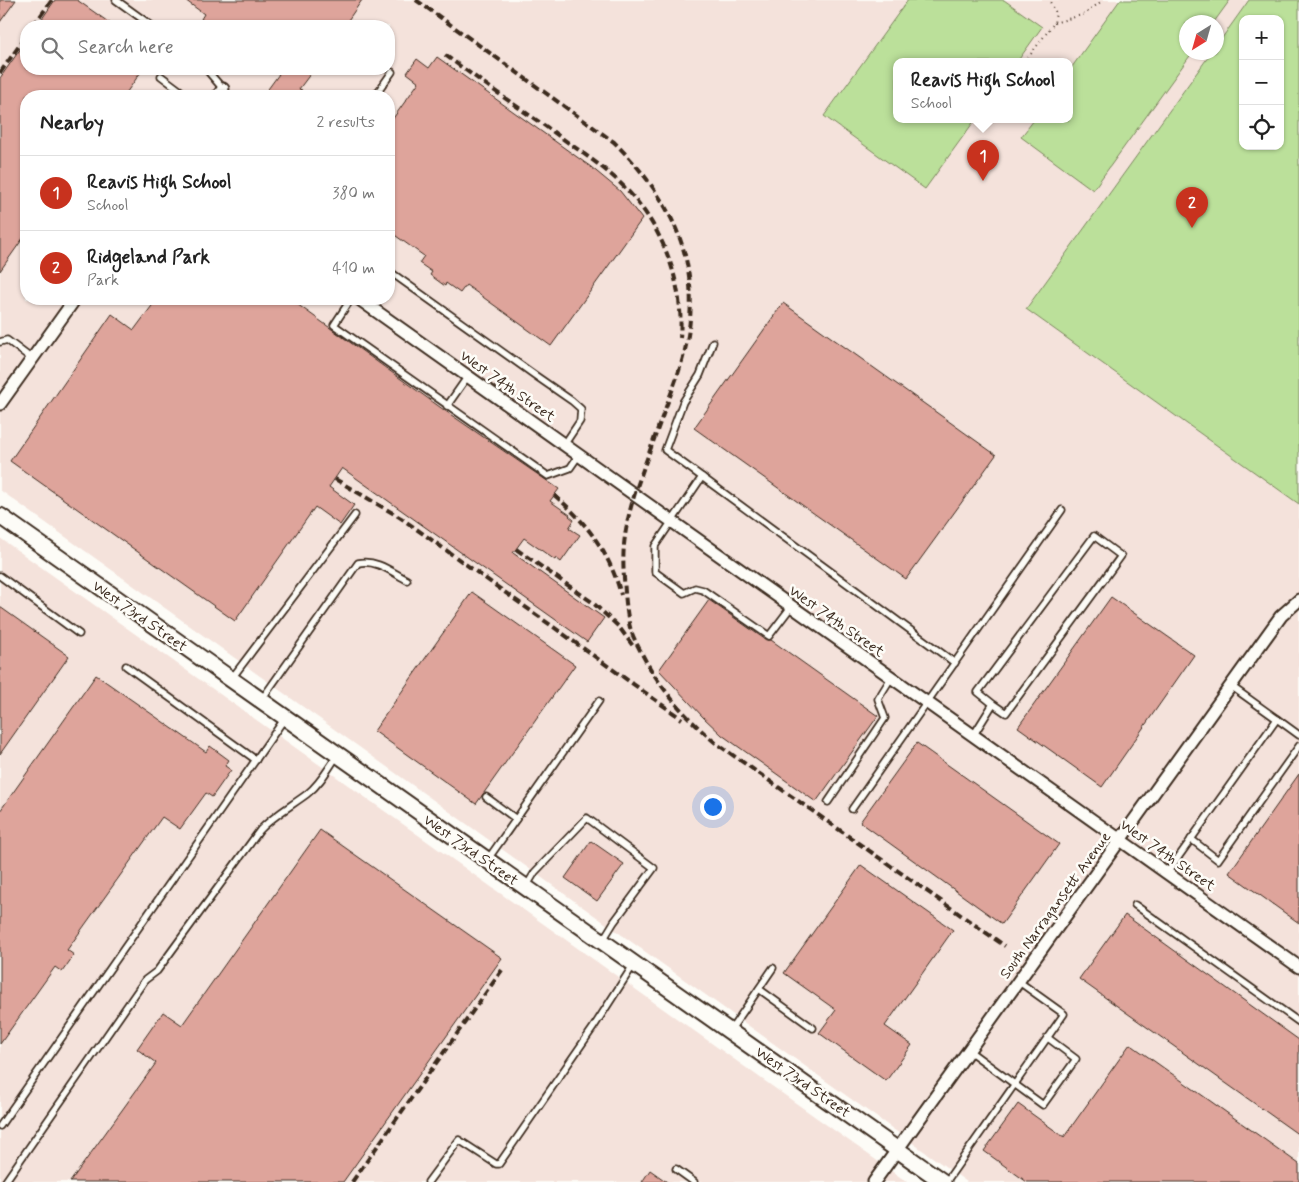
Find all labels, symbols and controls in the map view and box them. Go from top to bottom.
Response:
north arrow [1179,15,1224,60]
map controls [1239,15,1284,150]
button: + [1239,15,1284,60]
search box [20,20,395,75]
icon: search [38,34,66,62]
text: Search here [78,35,174,60]
popup [893,58,1073,123]
button: − [1239,60,1284,105]
text: Reavis High School [911,68,1055,93]
text: School [911,93,952,114]
button: locate [1239,105,1284,150]
text: Nearby [40,109,104,137]
text: 2 results [317,112,375,133]
pin: 1 [967,140,999,181]
text: Reavis High School [87,170,232,195]
text: 1 [52,183,60,204]
text: 380 m [332,183,375,204]
pin: 2 [1176,187,1208,228]
text: School [87,195,128,216]
text: Ridgeland Park [87,245,210,270]
text: 2 [52,258,60,279]
text: 410 m [332,258,375,279]
text: Park [87,270,119,291]
street label: West 74th Street [456,346,559,427]
street label: West 73rd Street [88,577,191,657]
street label: West 74th Street [785,581,888,662]
your location [700,794,726,820]
street label: West 73rd Street [419,811,522,891]
street label: West 74th Street [1116,815,1219,896]
street label: South Narragansett Avenue [996,828,1116,983]
street label: West 73rd Street [751,1043,854,1123]

